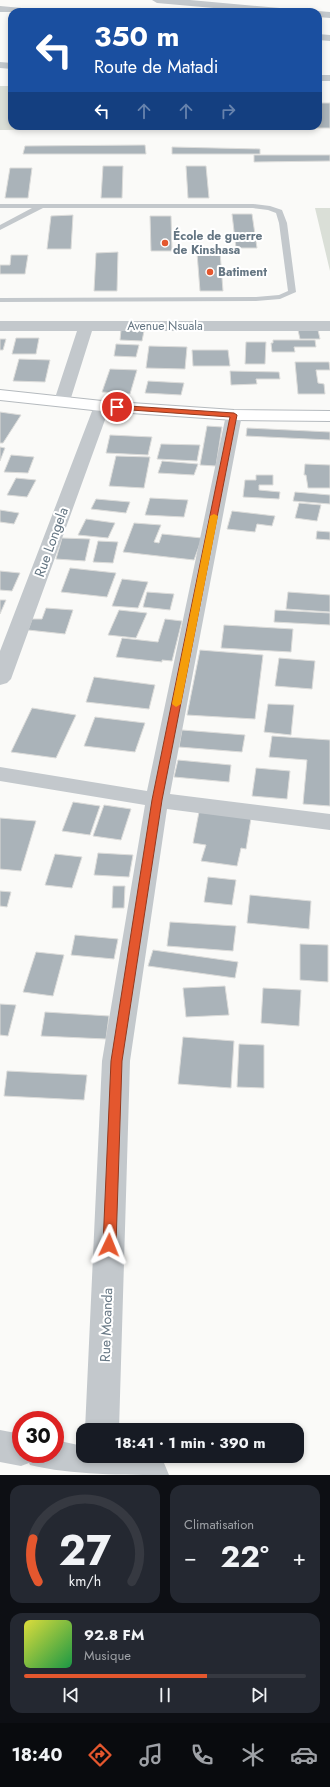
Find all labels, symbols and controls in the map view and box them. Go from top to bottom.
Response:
text: 350 m [94,16,179,57]
icon: left [28,24,80,76]
text: Route de Matadi [94,54,218,80]
icon: left [91,100,113,122]
icon: ahead [133,100,155,122]
icon: ahead [175,100,197,122]
icon: right [217,100,239,122]
place label: École de guerre de Kinshasa [173,227,263,259]
marker: École de guerre de Kinshasa [160,238,170,248]
place label: Batiment [218,263,267,281]
marker: Batiment [205,267,215,277]
street label: Avenue Nsuala [127,317,203,335]
pin [100,390,134,424]
icon: arrive [106,396,128,418]
street label: Rue Longela [29,504,73,580]
position arrow [88,1224,130,1266]
street label: Rue Moanda [95,1287,117,1363]
speed limit sign: 30 [12,1411,64,1463]
text: 18:41 · 1 min · 390 m [115,1432,265,1454]
text: Climatisation [184,1515,254,1534]
text: 27 [59,1520,111,1581]
text: 22° [221,1535,269,1578]
text: − [184,1541,197,1573]
text: + [292,1541,306,1573]
text: km/h [69,1571,101,1591]
text: 92.8 FM [84,1624,144,1646]
text: Musique [84,1646,131,1665]
icon: previous [60,1684,82,1706]
icon: pause [154,1684,176,1706]
icon: next [248,1684,270,1706]
icon: directions [86,1741,114,1769]
icon: music [137,1741,165,1769]
icon: phone [188,1741,216,1769]
icon: climate [239,1741,267,1769]
icon: car [290,1741,318,1769]
text: 18:40 [12,1742,62,1768]

